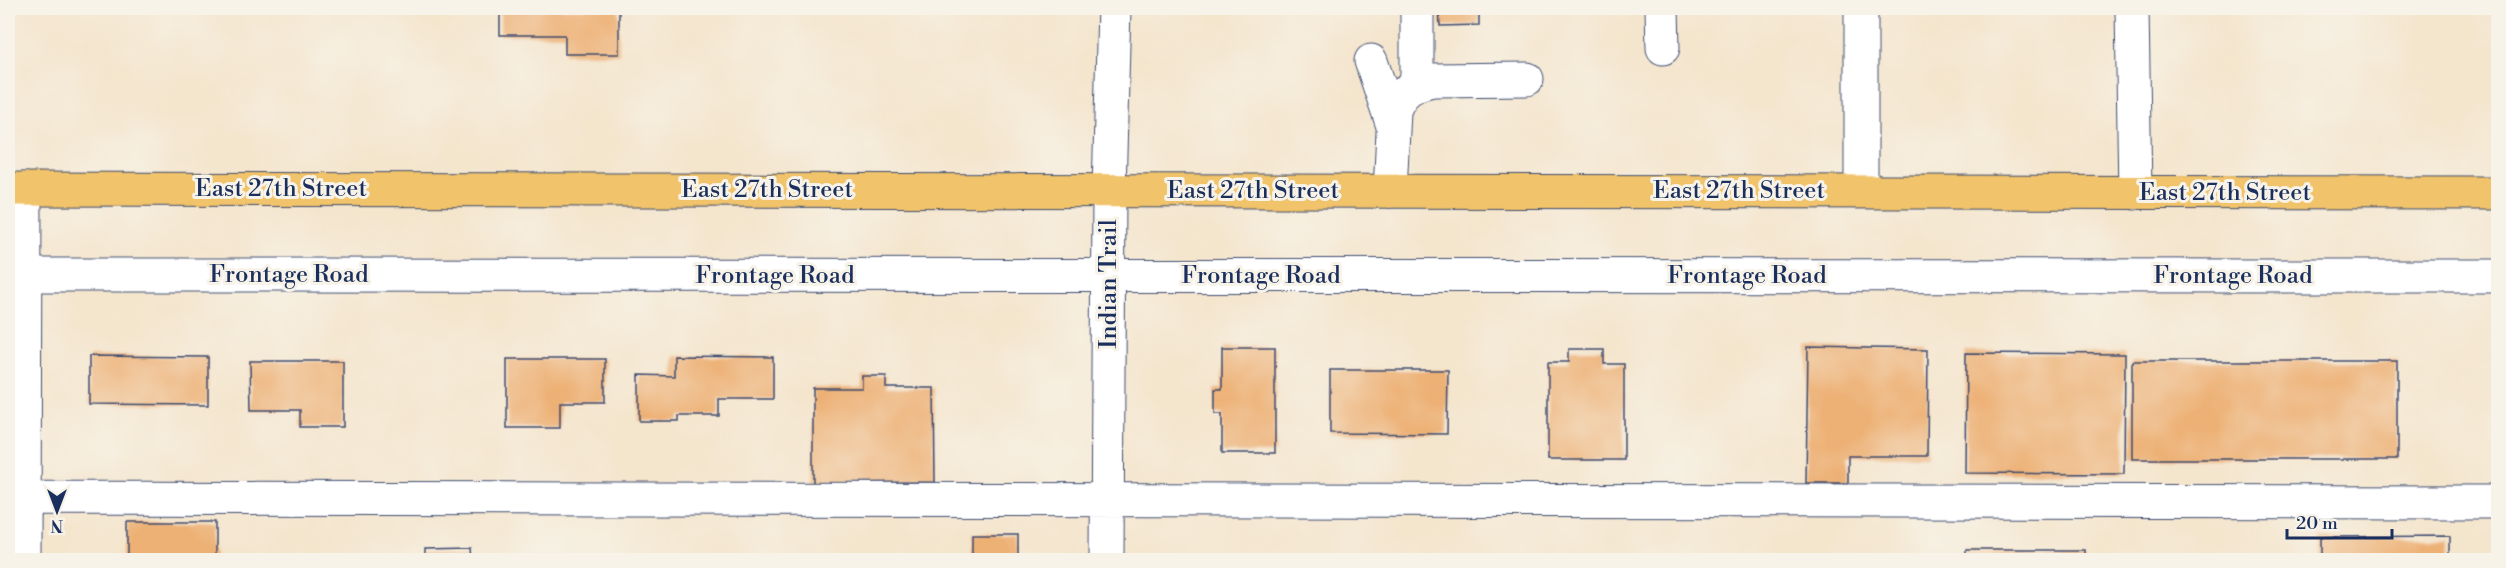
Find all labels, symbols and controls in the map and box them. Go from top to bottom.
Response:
street label: East 27th Street [195,174,367,204]
street label: East 27th Street [681,175,853,205]
street label: East 27th Street [1167,176,1339,206]
street label: East 27th Street [1653,176,1825,206]
street label: East 27th Street [2139,178,2311,208]
street label: Indian Trail [1094,219,1124,349]
street label: Frontage Road [209,260,369,290]
street label: Frontage Road [695,261,855,291]
street label: Frontage Road [1181,261,1341,291]
street label: Frontage Road [1667,261,1827,291]
street label: Frontage Road [2153,261,2313,291]
north arrow [27,481,87,541]
scale bar [2287,502,2392,540]
text: 20 m [2296,512,2338,535]
text: N [50,515,63,535]

